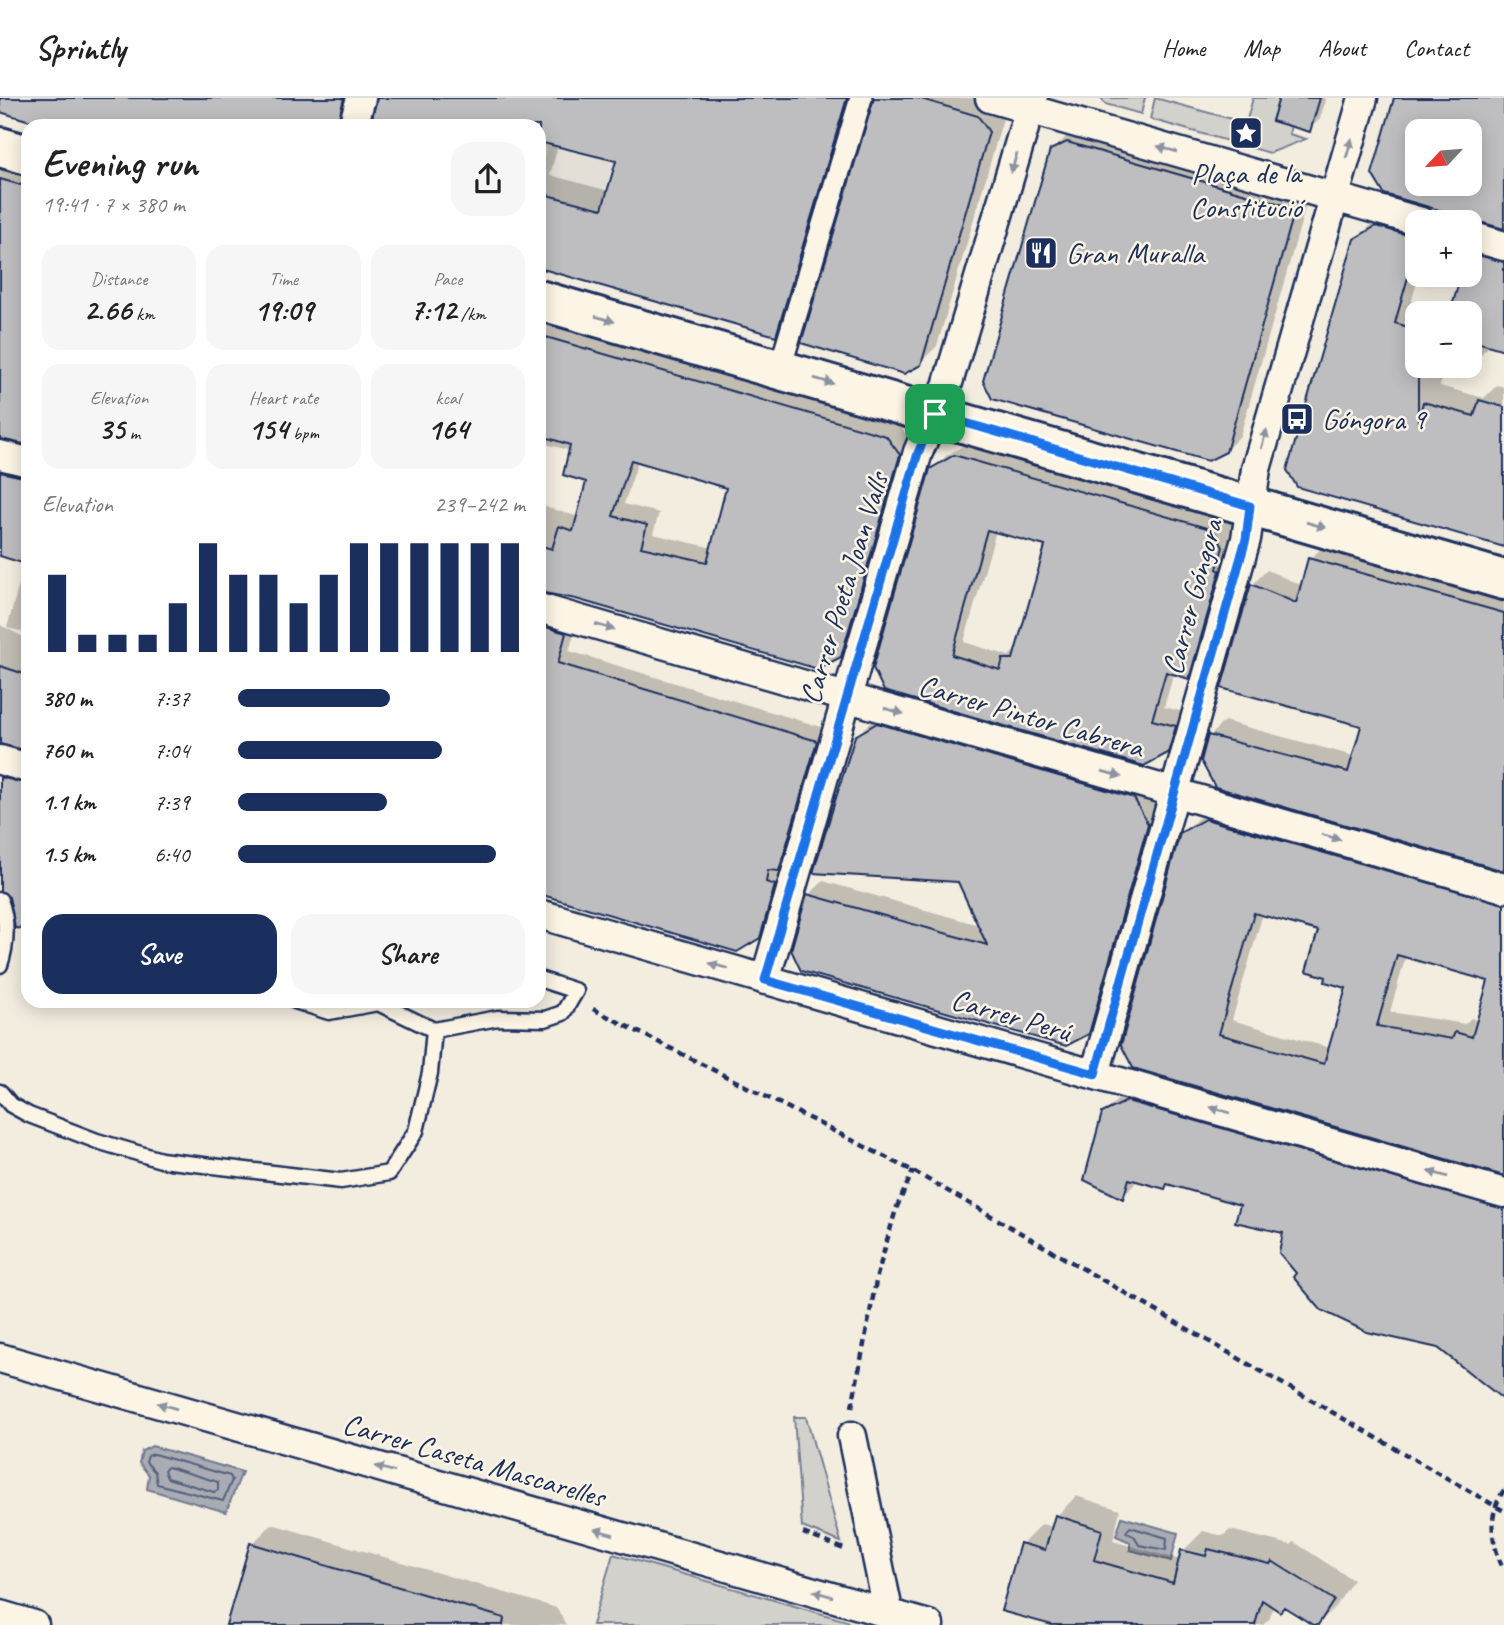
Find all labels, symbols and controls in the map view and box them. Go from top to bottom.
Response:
text: Sprintly [35,27,125,69]
text: Home [1162,33,1205,63]
text: Map [1243,33,1280,63]
text: About [1318,33,1366,63]
text: Contact [1404,33,1469,63]
place icon: Plaça de la Constitució [1227,114,1265,152]
north arrow [1405,119,1482,196]
map controls [1405,119,1482,378]
one-way arrow [1344,137,1354,158]
text: Evening run [42,140,198,187]
button: share [451,142,525,216]
one-way arrow [1156,144,1177,154]
one-way arrow [1008,153,1018,174]
place label: Plaça de la Constitució [1190,154,1306,226]
text: 19:41 · 7 × 380 m [42,190,185,219]
button: + [1405,210,1482,287]
restaurant icon: Gran Muralla [1022,234,1060,272]
place label: Gran Muralla [1066,234,1206,272]
text: Distance [91,267,148,291]
text: Time [269,267,298,291]
text: Pace [433,267,462,291]
text: 2.66 [84,291,131,329]
text: 19:09 [254,291,313,329]
text: 7:12 [410,291,456,329]
button: − [1405,301,1482,378]
text: km [131,302,155,326]
text: /km [456,302,486,326]
one-way arrow [595,314,616,324]
one-way arrow [813,376,834,386]
pin [905,384,965,444]
text: Elevation [90,386,148,410]
text: Heart rate [249,386,318,410]
text: kcal [435,386,460,410]
icon: arrive [916,395,954,433]
bus stop icon: Góngora 9 [1278,400,1316,438]
place label: Góngora 9 [1322,400,1428,438]
text: 35 [98,410,125,448]
text: 154 [248,410,288,448]
text: 164 [427,410,468,448]
text: m [125,421,140,445]
text: bpm [288,421,319,445]
one-way arrow [1260,428,1270,449]
street label: Carrer Poeta Joan Valls [791,465,898,708]
text: Elevation [42,490,113,519]
text: 239–242 m [434,490,525,519]
street label: Carrer Góngora [1153,513,1231,679]
one-way arrow [1305,520,1327,531]
one-way arrow [594,622,616,633]
street label: Carrer Pintor Cabrera [914,666,1150,767]
text: 380 m [42,684,92,713]
text: 7:37 [154,684,190,713]
one-way arrow [884,706,905,716]
text: 760 m [42,736,92,765]
text: 7:04 [154,736,190,765]
one-way arrow [1101,769,1123,780]
text: 1.1 km [42,788,96,817]
text: 7:39 [154,788,190,817]
one-way arrow [1320,833,1341,843]
text: 1.5 km [42,840,95,869]
text: 6:40 [154,840,190,869]
button: Save [42,914,277,994]
button: Share [291,914,525,994]
one-way arrow [708,961,729,971]
street label: Carrer Perú [947,980,1078,1051]
one-way arrow [1209,1105,1230,1115]
one-way arrow [1428,1169,1449,1179]
one-way arrow [156,1401,177,1411]
street label: Carrer Caseta Mascarelles [339,1404,612,1516]
one-way arrow [374,1463,396,1474]
one-way arrow [593,1526,614,1536]
one-way arrow [812,1589,833,1599]

